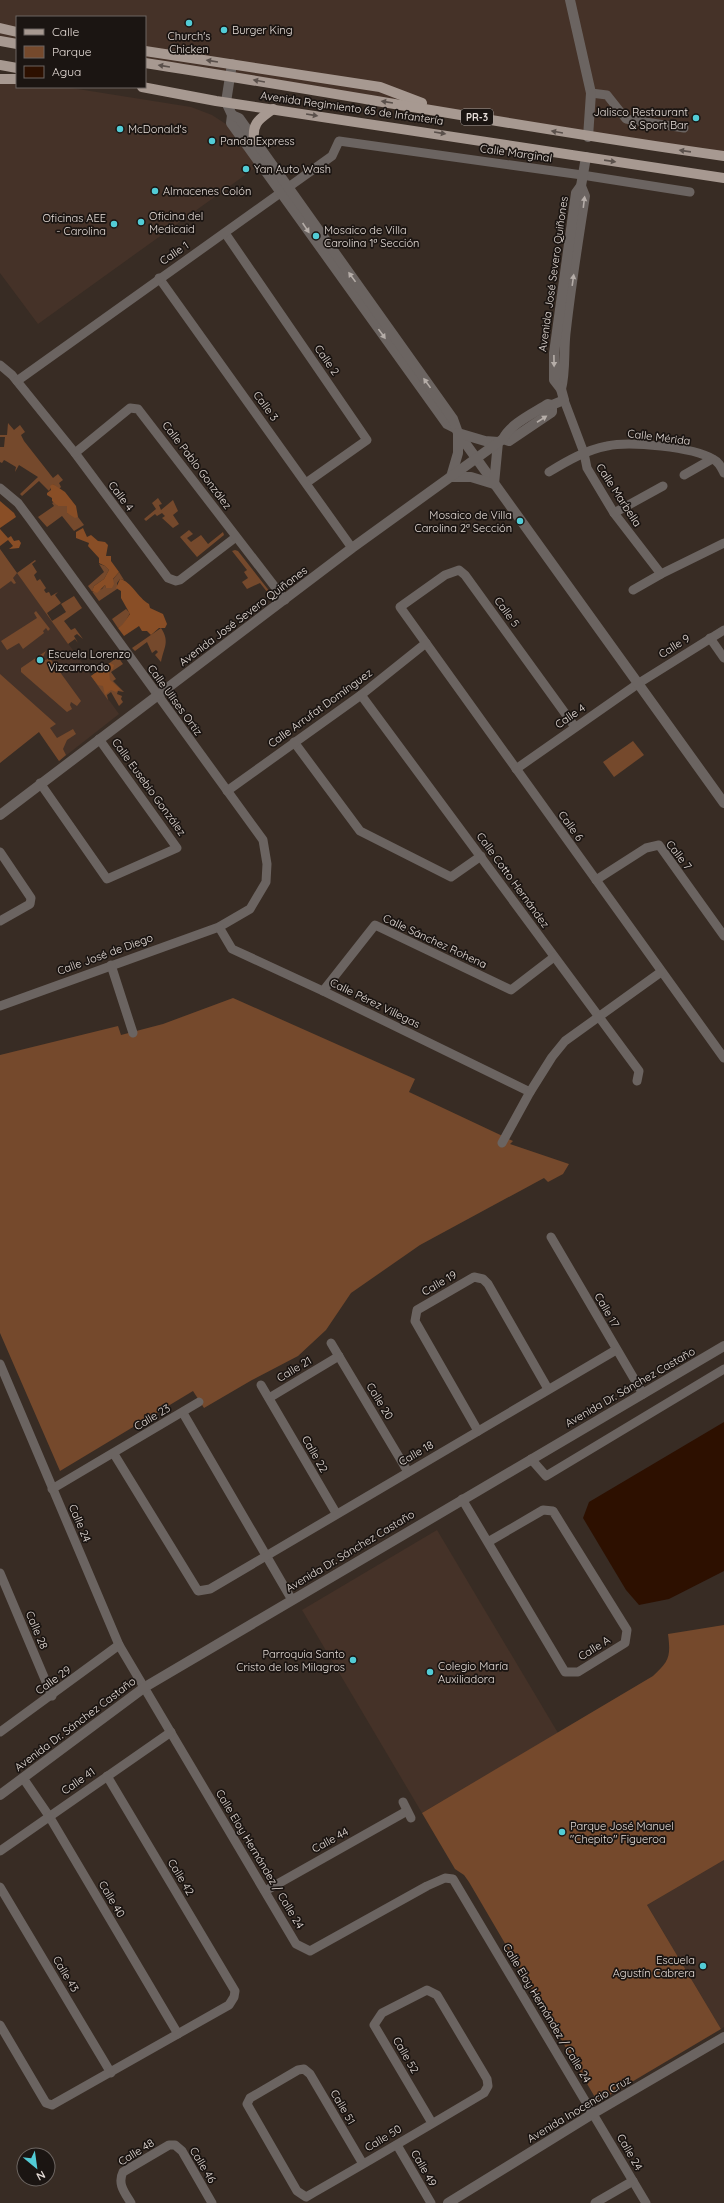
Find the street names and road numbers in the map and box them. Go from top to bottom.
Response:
street label: Avenida Regimiento 65 de Infantería [260,88,444,128]
road number: PR-3 [461,109,493,125]
street label: Calle Marginal [479,141,553,165]
street label: Avenida José Severo Quiñones [535,195,571,353]
street label: Calle 1 [157,238,191,268]
street label: Calle 2 [311,342,343,378]
street label: Calle 3 [250,388,282,424]
street label: Calle Pablo González [159,418,235,512]
street label: Calle Mérida [627,426,691,448]
street label: Calle Marbella [593,461,645,529]
street label: Calle 4 [105,478,137,514]
street label: Avenida José Severo Quiñones [176,563,310,669]
street label: Calle 5 [491,594,523,630]
street label: Calle 9 [656,631,692,661]
street label: Calle Ulises Ortiz [145,662,205,738]
street label: Calle Arrufat Domínguez [265,666,375,750]
street label: Calle 4 [552,700,588,731]
street label: Calle Eusebio González [109,736,189,838]
street label: Calle 6 [555,808,587,844]
street label: Calle Cotto Hernández [474,829,552,931]
street label: Calle 7 [663,837,695,873]
street label: Calle Sánchez Rohena [381,911,489,971]
street label: Calle José de Diego [55,930,155,978]
street label: Calle Pérez Villegas [328,975,422,1031]
street label: Calle 19 [419,1267,459,1299]
street label: Calle 17 [592,1290,623,1330]
street label: Avenida Dr. Sánchez Castaño [562,1344,698,1430]
street label: Calle 21 [274,1353,314,1385]
street label: Calle 20 [364,1380,396,1422]
street label: Calle 23 [131,1401,173,1433]
street label: Calle 22 [299,1433,331,1475]
street label: Calle 18 [396,1437,436,1469]
street label: Calle 24 [66,1502,94,1544]
street label: Avenida Dr. Sánchez Castaño [283,1507,417,1595]
street label: Calle 28 [23,1609,51,1651]
street label: Calle A [575,1633,613,1663]
street label: Calle 29 [33,1663,73,1697]
street label: Avenida Dr. Sánchez Castaño [12,1674,139,1774]
street label: Calle 41 [58,1764,98,1798]
street label: Calle Eloy Hernández / Calle 24 [213,1787,307,1931]
street label: Calle 44 [309,1824,351,1856]
street label: Calle 42 [165,1856,197,1898]
street label: Calle 40 [96,1878,128,1920]
street label: Calle Eloy Hernández / Calle 24 [500,1941,594,2085]
street label: Calle 43 [50,1953,82,1995]
street label: Calle 52 [390,2034,422,2076]
street label: Avenida Inocencio Cruz [525,2072,633,2146]
street label: Calle 51 [327,2087,359,2127]
street label: Calle 50 [362,2122,404,2154]
street label: Calle 24 [614,2131,646,2173]
street label: Calle 48 [115,2136,157,2168]
street label: Calle 46 [187,2144,219,2186]
street label: Calle 49 [408,2147,440,2189]

